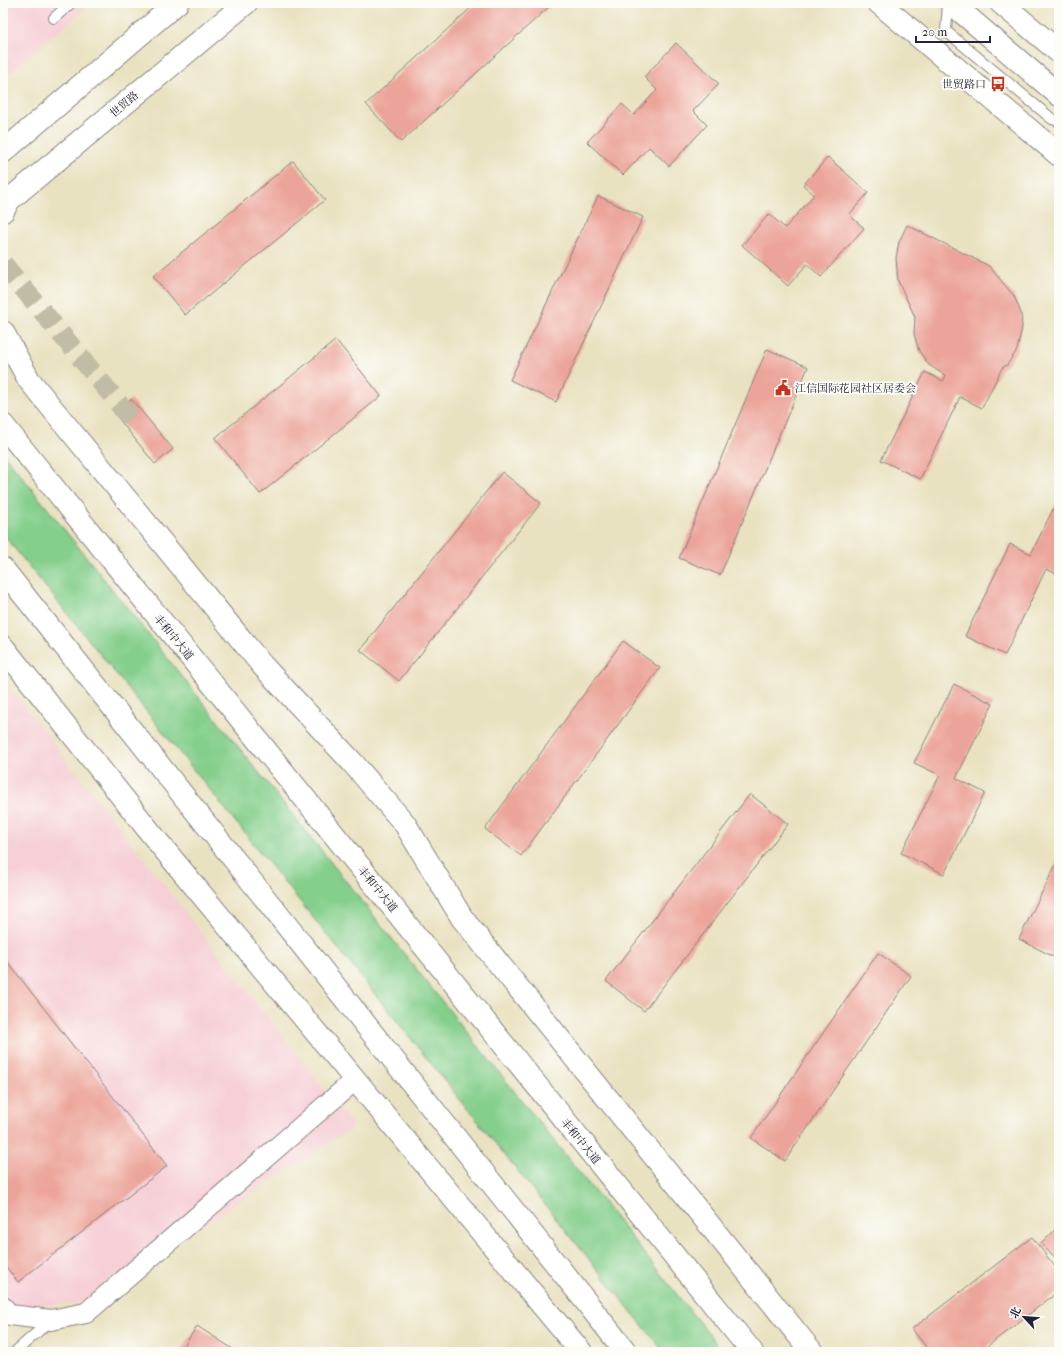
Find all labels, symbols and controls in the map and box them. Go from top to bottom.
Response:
scale bar [916,18,990,44]
text: 20 m [922,25,947,39]
bus stop icon: 世贸路口 [989,75,1007,93]
place label: 世贸路口 [942,78,986,91]
street label: 世贸路 [108,89,141,120]
public building icon: 江信国际花园社区居委会 [774,379,792,397]
place label: 江信国际花园社区居委会 [795,382,916,395]
street label: 丰和中大道 [151,612,196,663]
street label: 丰和中大道 [355,864,400,915]
street label: 丰和中大道 [558,1116,603,1167]
north arrow [1004,1297,1044,1337]
text: 北 [1007,1305,1024,1321]

